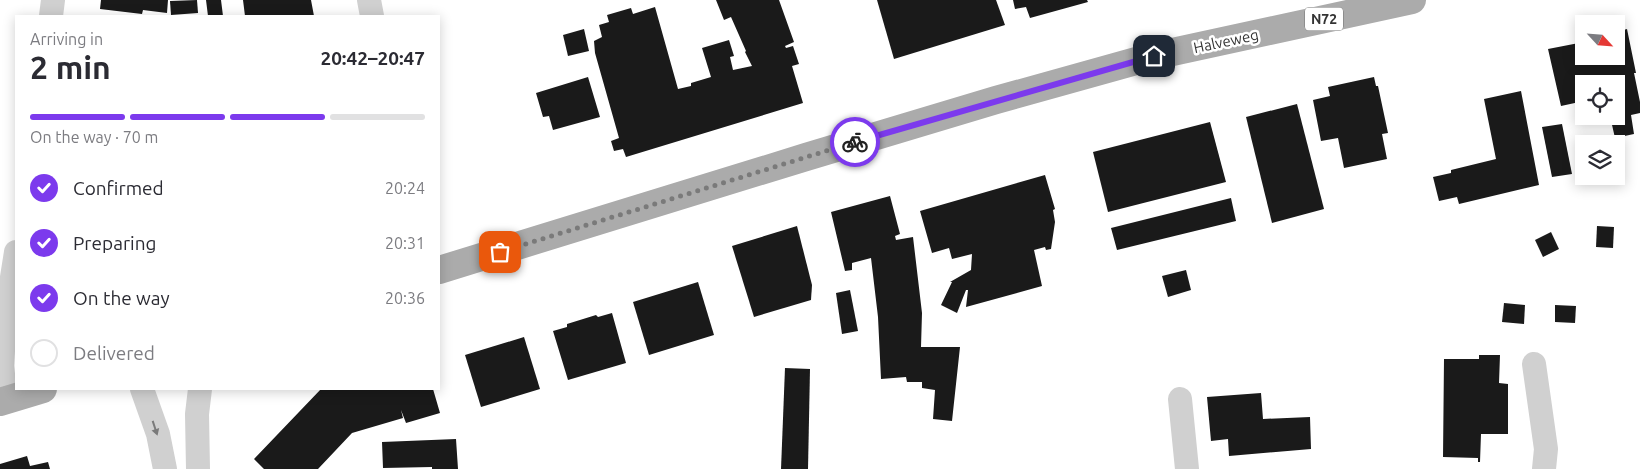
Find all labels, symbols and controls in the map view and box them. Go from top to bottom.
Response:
road number: N72 [1305,8,1343,30]
north arrow [1575,15,1625,65]
map controls [1575,15,1625,185]
street label: Halveweg [1192,26,1260,56]
text: Arriving in [30,30,103,48]
pin [1133,35,1175,77]
icon: home [1140,42,1168,70]
text: 20:42–20:47 [320,47,425,69]
text: 2 min [30,49,111,85]
button: locate [1575,75,1625,125]
courier [830,117,880,167]
text: On the way · 70 m [30,128,158,146]
icon: bike [841,128,869,156]
button: layers [1575,135,1625,185]
icon: check [30,174,58,202]
text: Confirmed [73,177,164,199]
text: 20:24 [385,179,425,197]
icon: check [30,229,58,257]
pin [479,231,521,273]
text: Preparing [73,232,157,254]
text: 20:31 [385,234,425,252]
icon: bag [486,238,514,266]
icon: check [30,284,58,312]
text: On the way [73,287,170,309]
text: 20:36 [385,289,425,307]
text: Delivered [73,342,155,364]
one-way arrow [152,421,160,436]

